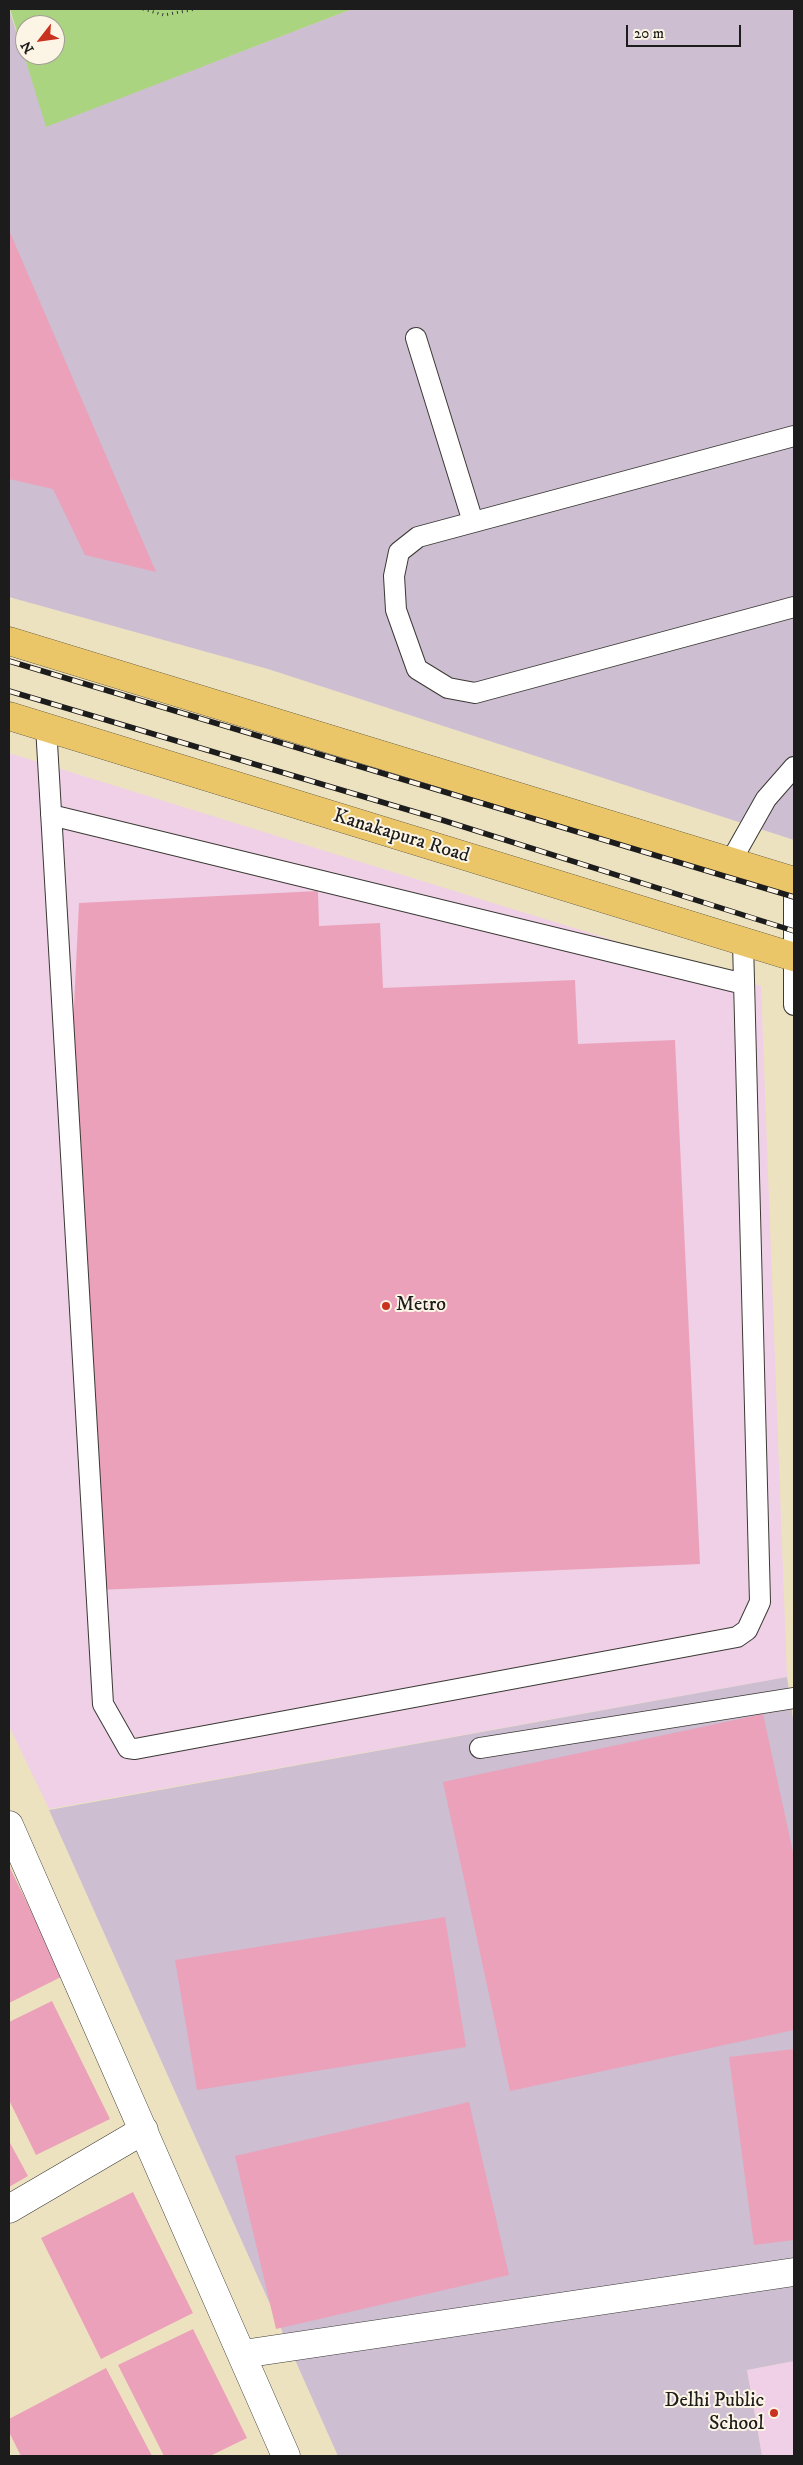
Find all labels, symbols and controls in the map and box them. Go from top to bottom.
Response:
north arrow [15,15,65,65]
scale bar [628,15,743,47]
text: 20 m [634,24,664,43]
text: N [17,38,39,56]
street label: Kanakapura Road [330,805,472,869]
place label: Metro [396,1294,446,1318]
marker: Metro [380,1300,392,1312]
place label: Delhi Public School [665,2390,764,2437]
marker: Delhi Public School [768,2407,780,2419]

